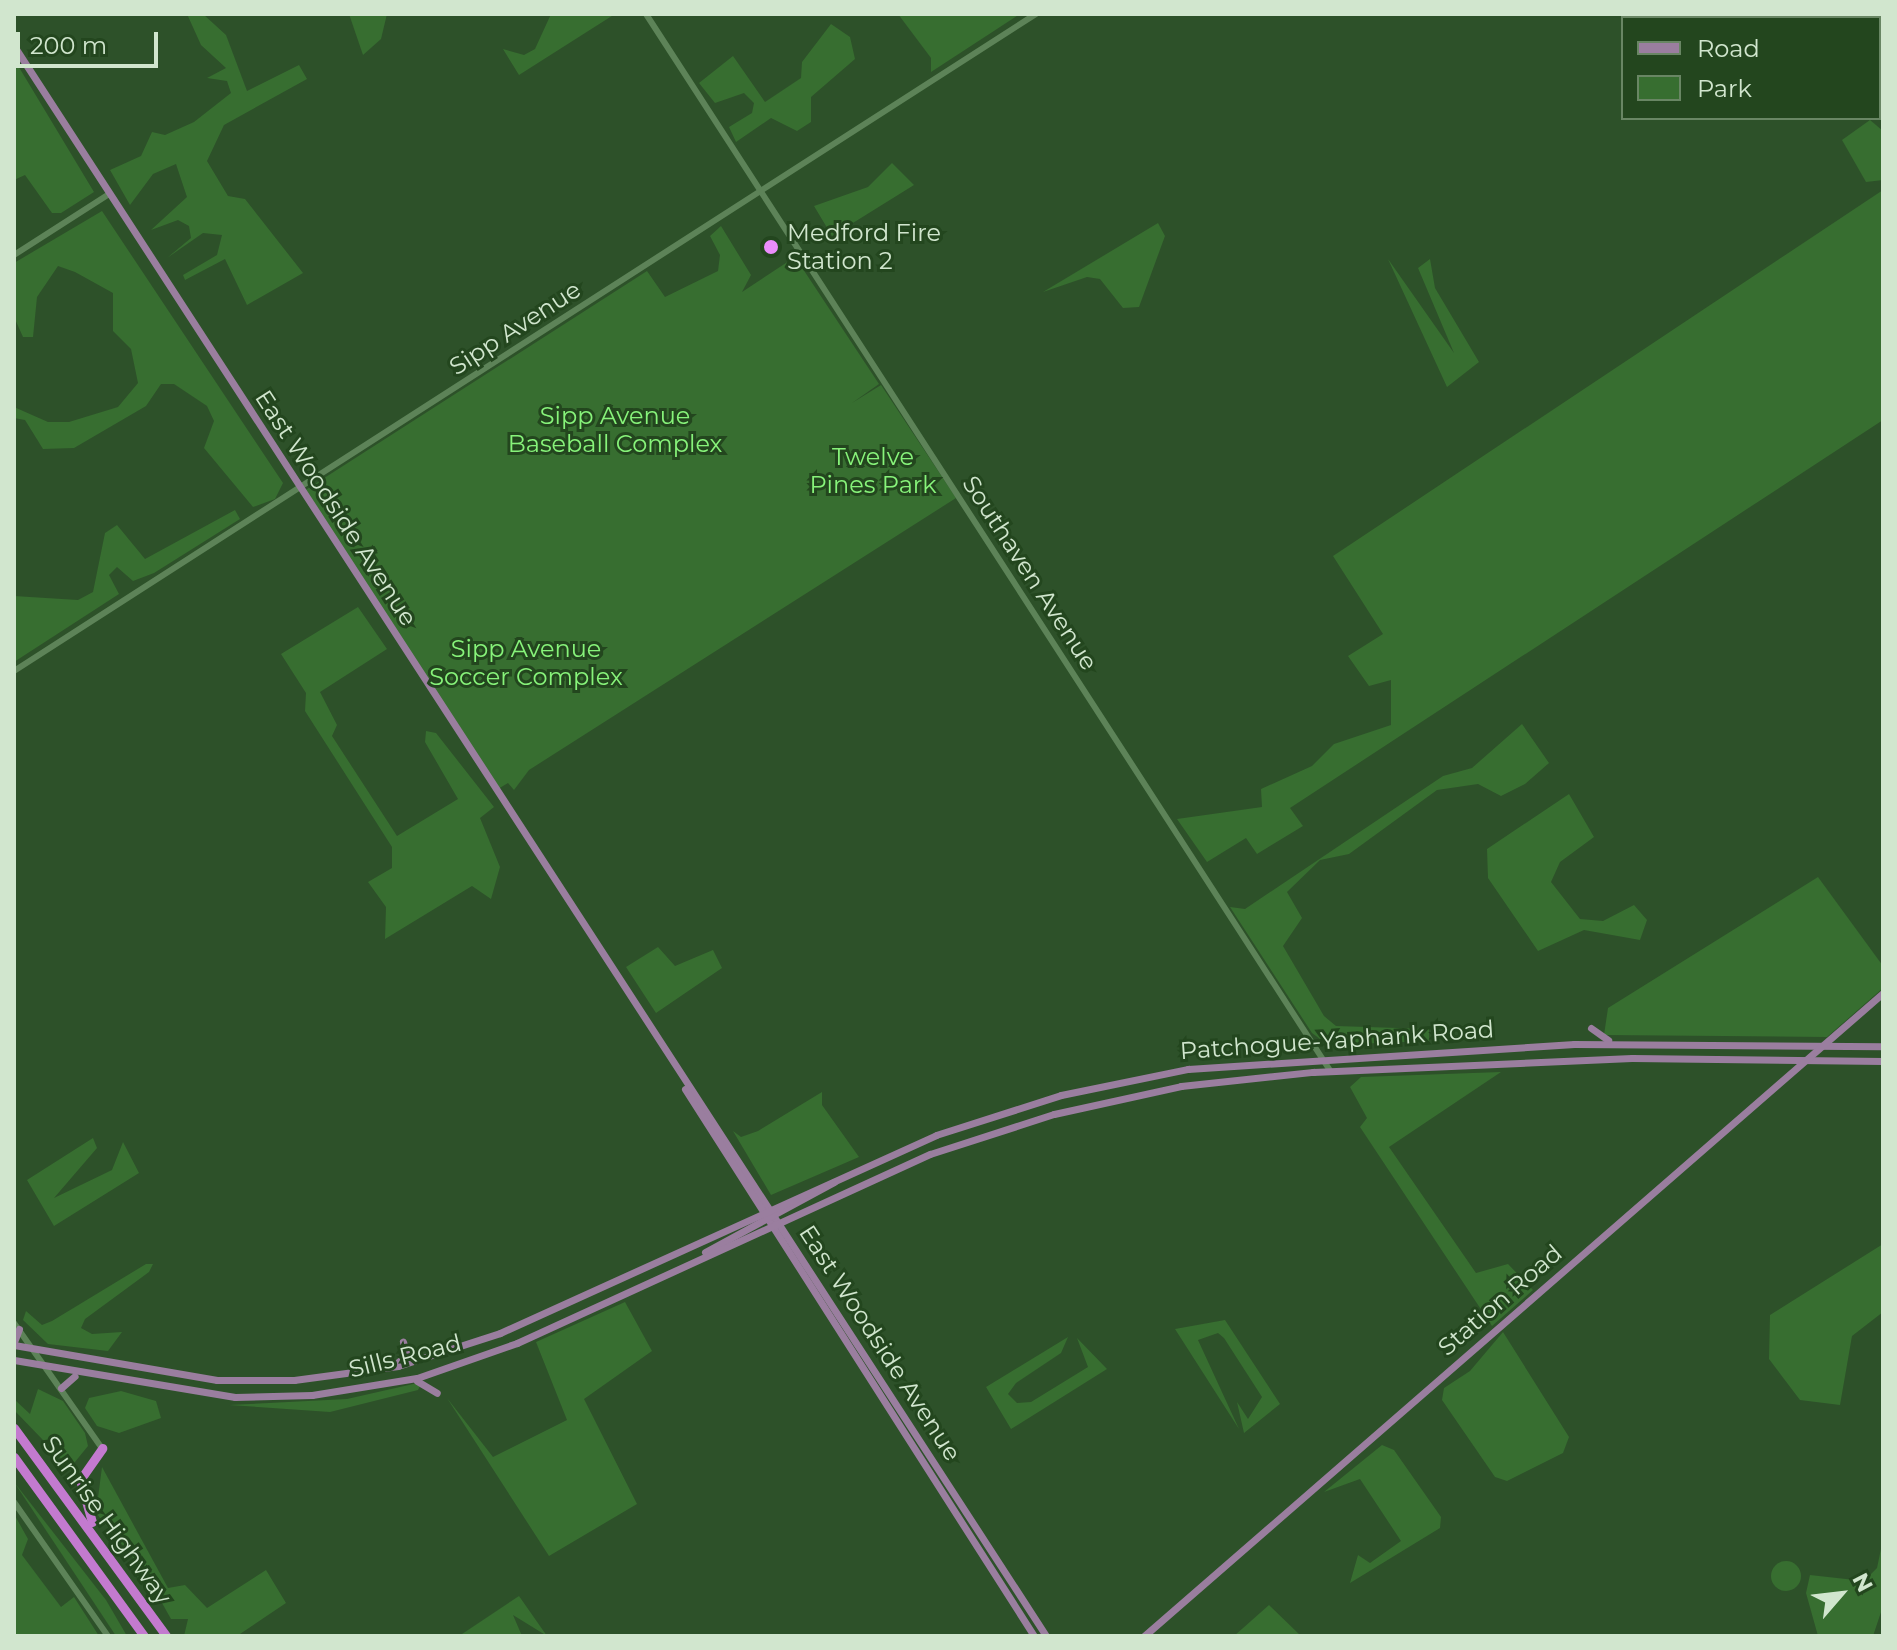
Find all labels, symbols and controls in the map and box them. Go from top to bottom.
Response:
scale bar [20,16,162,66]
legend [1621,16,1881,120]
text: 200 m [30,31,107,60]
text: Road [1697,34,1760,63]
text: Park [1697,74,1752,103]
place label: Medford Fire Station 2 [787,219,941,275]
marker: Medford Fire Station 2 [762,238,780,256]
street label: Sipp Avenue [444,275,586,381]
street label: East Woodside Avenue [249,385,423,631]
park label: Sipp Avenue Baseball Complex [508,402,722,458]
park label: Twelve Pines Park [809,443,937,499]
street label: Southaven Avenue [956,470,1104,676]
park label: Sipp Avenue Soccer Complex [429,635,623,691]
street label: Patchogue-Yaphank Road [1179,1015,1495,1065]
street label: East Woodside Avenue [793,1220,967,1466]
street label: Station Road [1432,1238,1568,1362]
street label: Sills Road [346,1328,464,1384]
street label: Sunrise Highway [36,1430,178,1610]
north arrow [1801,1554,1881,1634]
text: N [1847,1568,1879,1597]

